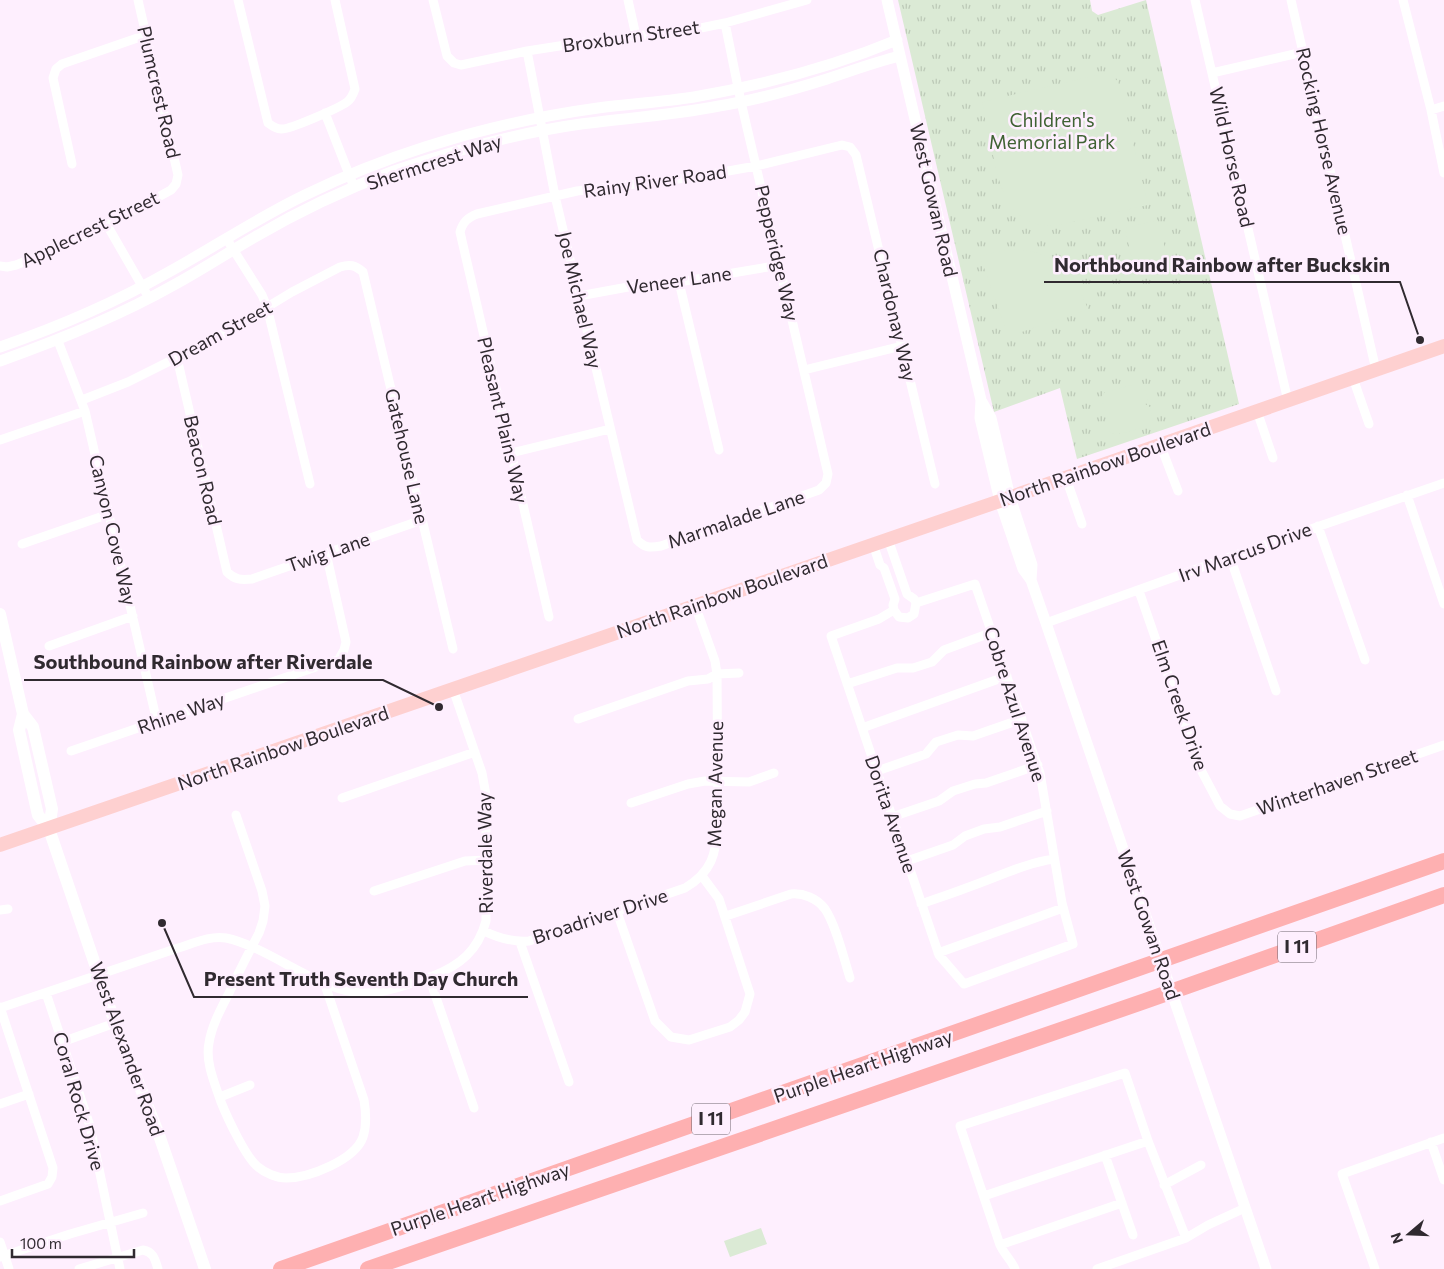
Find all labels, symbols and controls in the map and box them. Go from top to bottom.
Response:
street label: Broxburn Street [561,14,701,57]
street label: Plumcrest Road [133,24,186,160]
street label: Rocking Horse Avenue [1292,45,1357,237]
street label: Wild Horse Road [1205,85,1260,229]
park label: Children's Memorial Park [989,108,1115,153]
street label: West Gowan Road [906,121,963,279]
street label: Shermcrest Way [363,129,505,194]
street label: Rainy River Road [582,159,728,202]
street label: Pepperidge Way [751,182,804,323]
street label: Applecrest Street [17,185,163,272]
street label: Joe Michael Way [554,229,608,371]
street label: Chardonay Way [869,246,922,384]
callout: Northbound Rainbow after Buckskin [1044,247,1400,282]
text: Northbound Rainbow after Buckskin [1054,252,1390,276]
street label: Veneer Lane [625,261,733,298]
street label: Dream Street [164,294,276,371]
street label: Pleasant Plains Way [473,334,534,506]
street label: Gatehouse Lane [381,386,434,526]
street label: Beacon Road [180,413,227,527]
street label: North Rainbow Boulevard [996,417,1213,510]
street label: Canyon Cove Way [85,452,142,608]
street label: Marmalade Lane [664,484,807,553]
street label: Irv Marcus Drive [1175,517,1314,586]
street label: Twig Lane [283,527,373,577]
street label: North Rainbow Boulevard [613,549,830,642]
street label: Cobre Azul Avenue [980,623,1051,784]
street label: Elm Creek Drive [1147,637,1214,773]
callout: Southbound Rainbow after Riverdale [24,645,383,680]
text: Southbound Rainbow after Riverdale [33,649,373,673]
street label: Rhine Way [134,687,228,738]
street label: North Rainbow Boulevard [174,701,391,794]
street label: Megan Avenue [702,721,727,847]
street label: Winterhaven Street [1253,743,1421,820]
street label: Dorita Avenue [861,752,922,876]
street label: Riverdale Way [472,792,497,914]
street label: West Gowan Road [1113,847,1186,1003]
street label: Broadriver Drive [529,883,670,948]
road number: I 11 [1278,932,1316,962]
street label: West Alexander Road [85,959,170,1139]
callout: Present Truth Seventh Day Church [194,962,528,997]
text: Present Truth Seventh Day Church [204,966,518,990]
street label: Purple Heart Highway [770,1024,955,1107]
street label: Coral Rock Drive [49,1029,110,1173]
road number: I 11 [692,1104,730,1134]
street label: Purple Heart Highway [387,1157,572,1240]
north arrow [1384,1209,1434,1259]
scale bar [12,1226,135,1258]
text: N [1386,1231,1406,1246]
text: 100 m [20,1234,62,1252]

